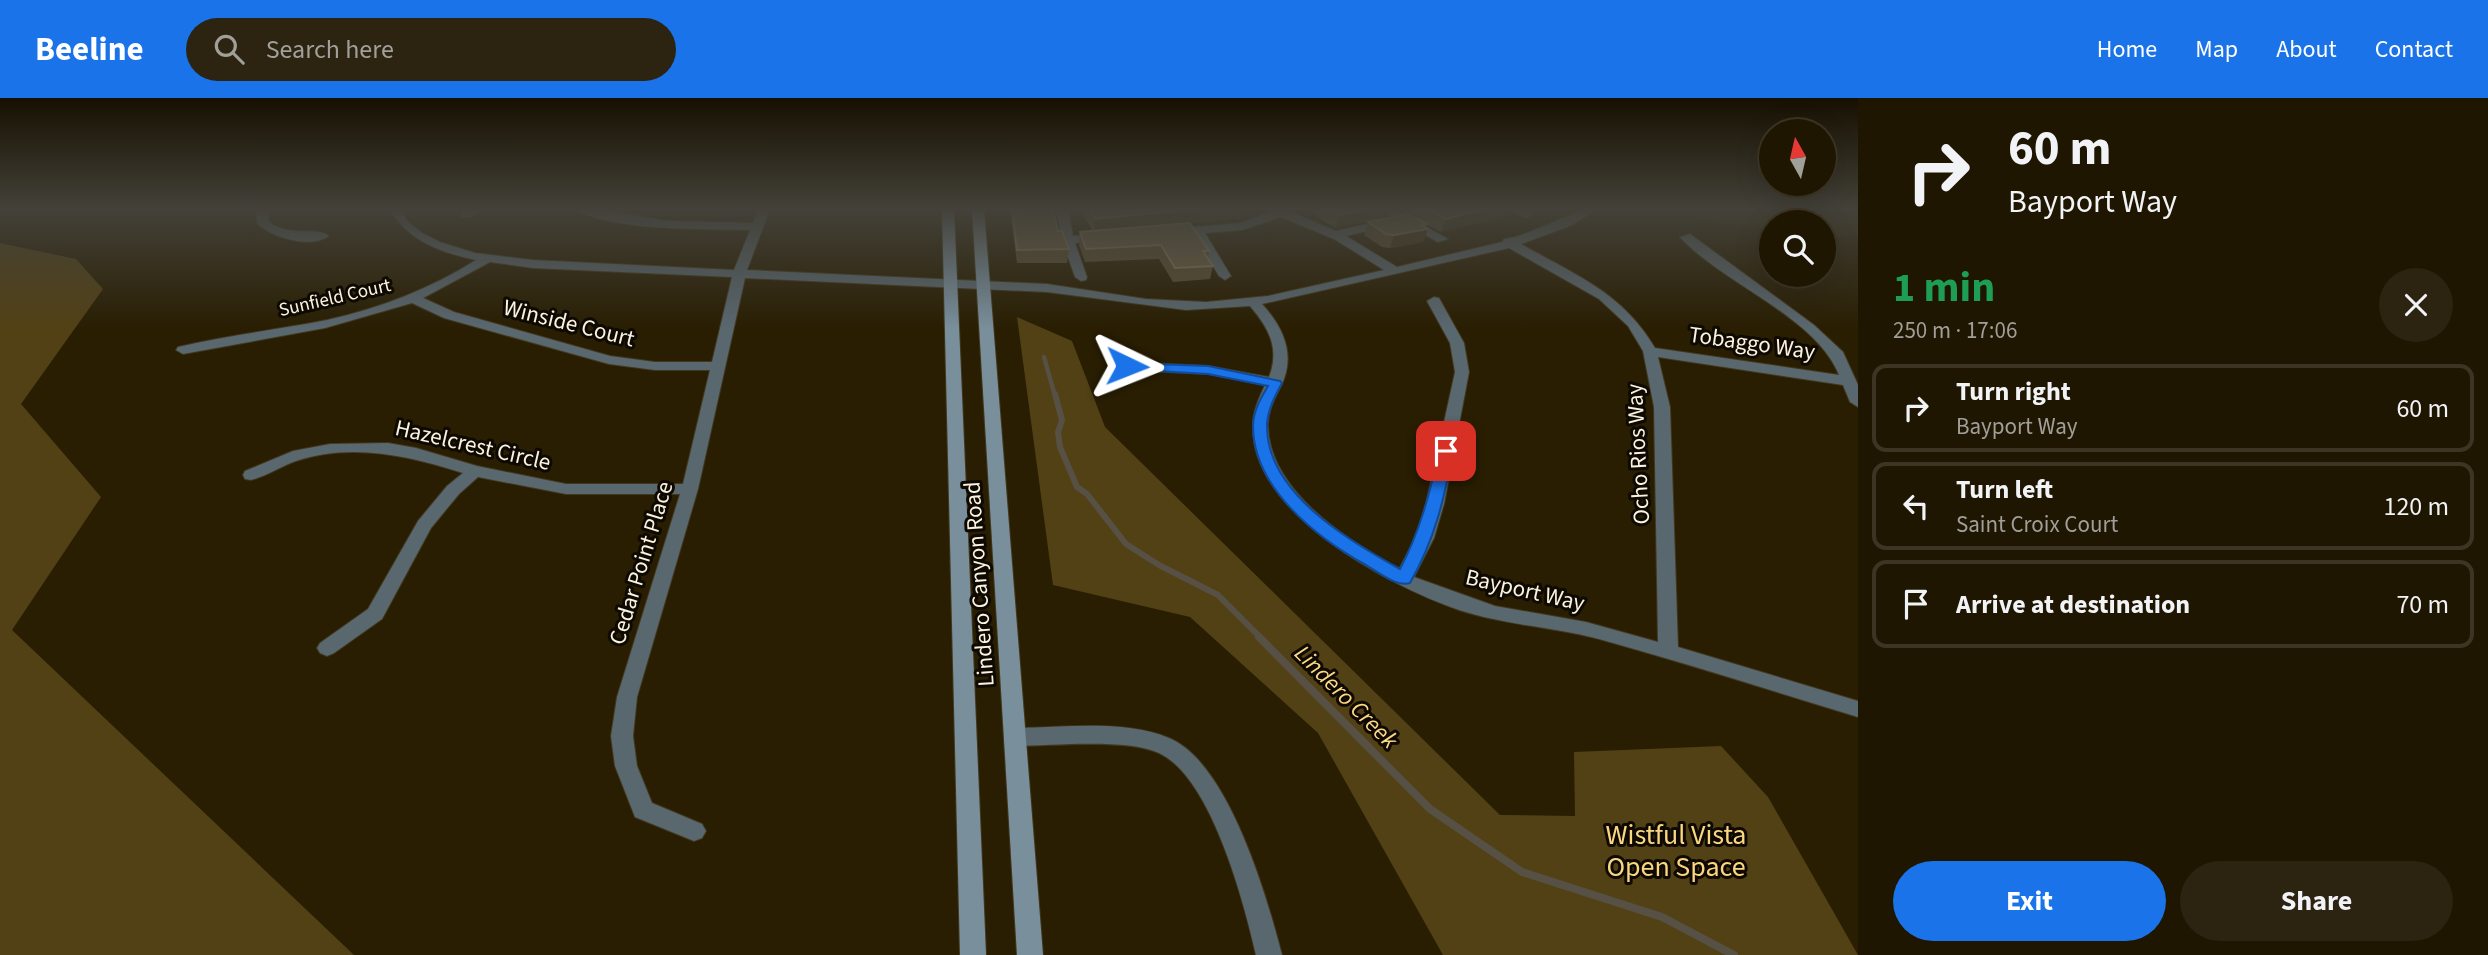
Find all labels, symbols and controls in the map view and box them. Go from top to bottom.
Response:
search box [186,18,676,81]
text: Beeline [35,26,144,73]
icon: search [210,30,248,68]
text: Search here [266,31,394,68]
text: Home [2097,32,2157,67]
text: Map [2195,32,2238,67]
text: About [2276,32,2337,67]
text: Contact [2375,32,2453,67]
text: 60 m [2008,114,2112,184]
north arrow [1759,119,1836,196]
map controls [1759,119,1836,287]
icon: right [1893,126,1984,217]
text: Bayport Way [2008,179,2177,225]
button: search [1759,210,1836,287]
text: 1 min [1893,258,1995,318]
button: close [2379,268,2453,342]
street label: Sunfield Court [276,272,394,324]
street label: Winside Court [500,291,638,355]
text: 250 m · 17:06 [1893,314,2017,347]
street label: Tobaggo Way [1687,318,1818,368]
position arrow [1090,329,1164,403]
text: Turn right [1956,373,2071,410]
street label: Ocho Rios Way [1618,383,1658,525]
icon: right [1897,389,1935,427]
text: 60 m [2396,390,2449,427]
text: Bayport Way [1956,410,2077,443]
street label: Hazelcrest Circle [392,411,554,479]
pin [1416,421,1476,481]
icon: arrive [1427,432,1465,470]
text: Turn left [1956,471,2053,508]
street label: Cedar Point Place [601,477,681,649]
street label: Lindero Canyon Road [955,480,1003,688]
icon: left [1897,487,1935,525]
text: 120 m [2383,488,2449,525]
text: Saint Croix Court [1956,508,2118,541]
street label: Bayport Way [1462,560,1588,620]
icon: arrive [1897,585,1935,623]
text: Arrive at destination [1956,586,2190,623]
text: 70 m [2396,586,2449,623]
water label: Lindero Creek [1286,637,1406,757]
park label: Wistful Vista Open Space [1606,815,1746,887]
button: Exit [1893,861,2166,941]
button: Share [2180,861,2453,941]

